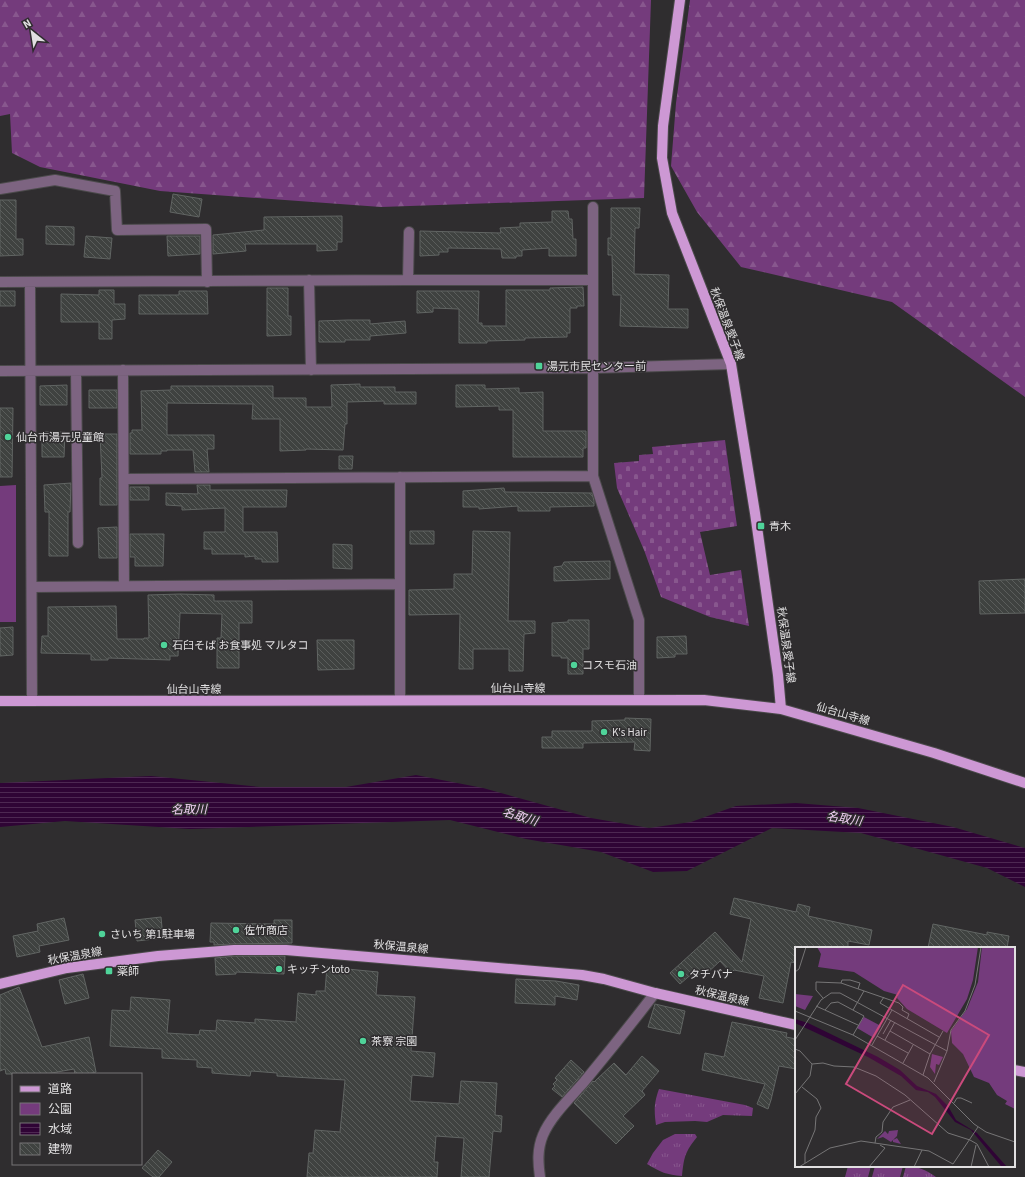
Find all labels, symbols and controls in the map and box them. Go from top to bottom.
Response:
north arrow [12,12,52,52]
text: N [20,15,34,32]
street label: 秋保温泉愛子線 [706,285,748,363]
place label: 湯元市民センター前 [547,359,646,374]
marker: 湯元市民センター前 [534,361,544,371]
place label: 仙台市湯元児童館 [16,430,104,445]
marker: 仙台市湯元児童館 [3,432,13,442]
place label: 青木 [769,519,791,534]
marker: 青木 [756,521,766,531]
street label: 秋保温泉愛子線 [773,606,799,684]
place label: 石臼そば お食事処 マルタコ [172,638,308,653]
marker: 石臼そば お食事処 マルタコ [159,640,169,650]
place label: コスモ石油 [582,658,637,673]
marker: コスモ石油 [569,660,579,670]
street label: 仙台山寺線 [491,681,546,696]
street label: 仙台山寺線 [167,682,222,697]
street label: 仙台山寺線 [814,699,872,729]
place label: K's Hair [612,725,647,740]
marker: K's Hair [599,727,609,737]
water label: 名取川 [171,801,209,819]
water label: 名取川 [500,804,542,831]
water label: 名取川 [825,808,865,831]
place label: 佐竹商店 [244,923,288,938]
marker: 佐竹商店 [231,925,241,935]
place label: さいち 第1駐車場 [110,927,195,942]
marker: さいち 第1駐車場 [97,929,107,939]
street label: 秋保温泉線 [373,937,429,957]
street label: 秋保温泉線 [47,944,103,968]
inset map [795,947,1015,1167]
place label: キッチンtoto [287,962,350,977]
place label: 薬師 [117,964,139,979]
marker: キッチンtoto [274,964,284,974]
marker: 薬師 [104,966,114,976]
place label: タチバナ [689,967,733,982]
marker: タチバナ [676,969,686,979]
street label: 秋保温泉線 [694,983,750,1009]
place label: 茶寮 宗園 [371,1034,417,1049]
marker: 茶寮 宗園 [358,1036,368,1046]
legend [12,1073,142,1165]
text: 道路 [48,1081,72,1098]
text: 公園 [48,1101,72,1118]
text: 水域 [48,1121,72,1138]
text: 建物 [48,1141,72,1158]

